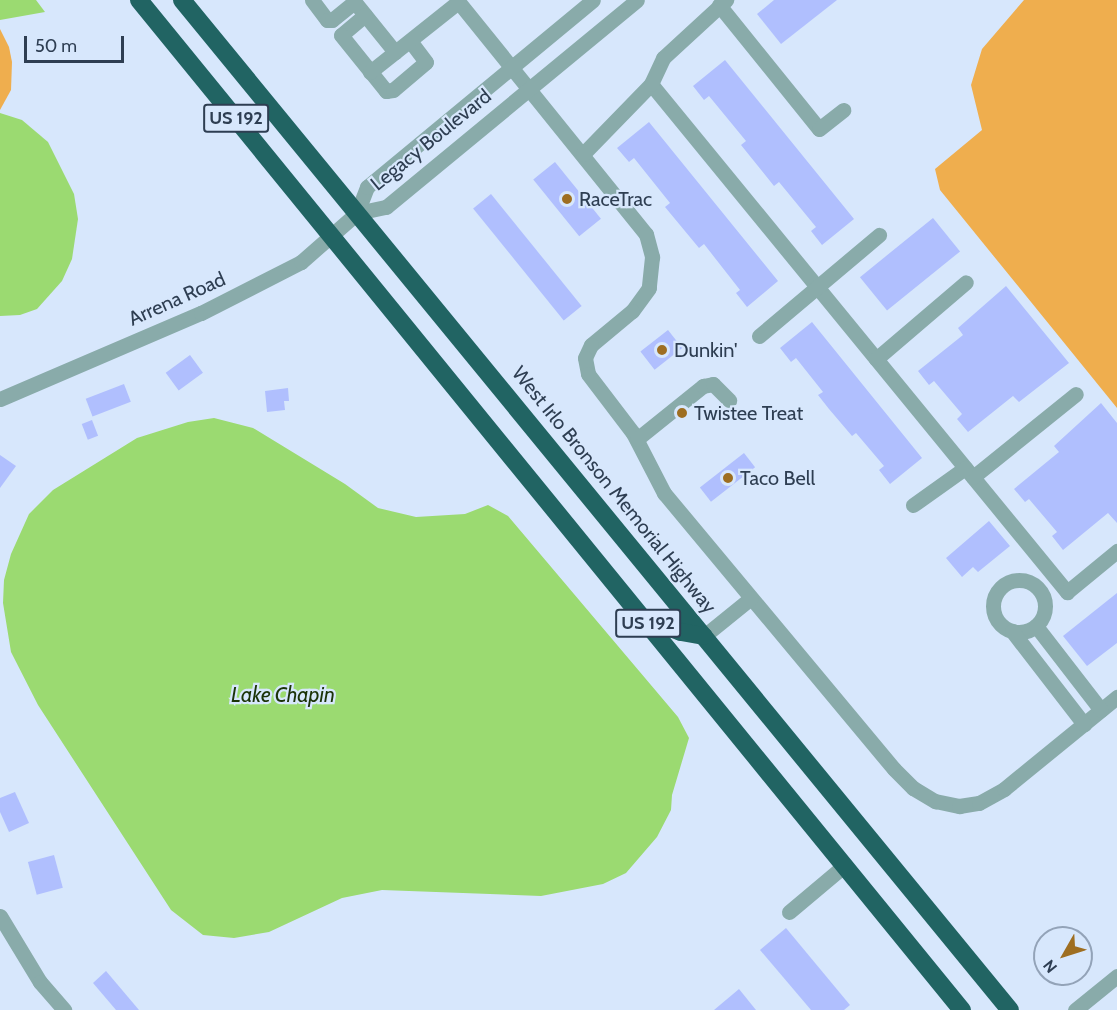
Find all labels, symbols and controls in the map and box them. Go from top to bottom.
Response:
scale bar [27,24,128,62]
text: 50 m [35,35,77,57]
street label: Legacy Boulevard [366,84,496,196]
road number: US 192 [203,103,269,133]
place label: RaceTrac [579,187,652,211]
marker: RaceTrac [560,192,574,206]
street label: Arrena Road [125,267,229,331]
place label: Dunkin' [674,338,738,362]
marker: Dunkin' [655,343,669,357]
street label: West Irlo Bronson Memorial Highway [507,362,721,618]
place label: Twistee Treat [694,401,803,425]
marker: Twistee Treat [675,406,689,420]
place label: Taco Bell [740,466,815,490]
marker: Taco Bell [721,471,735,485]
road number: US 192 [615,608,681,638]
water label: Lake Chapin [231,682,335,708]
north arrow [1033,926,1093,986]
text: N [1039,956,1061,977]

